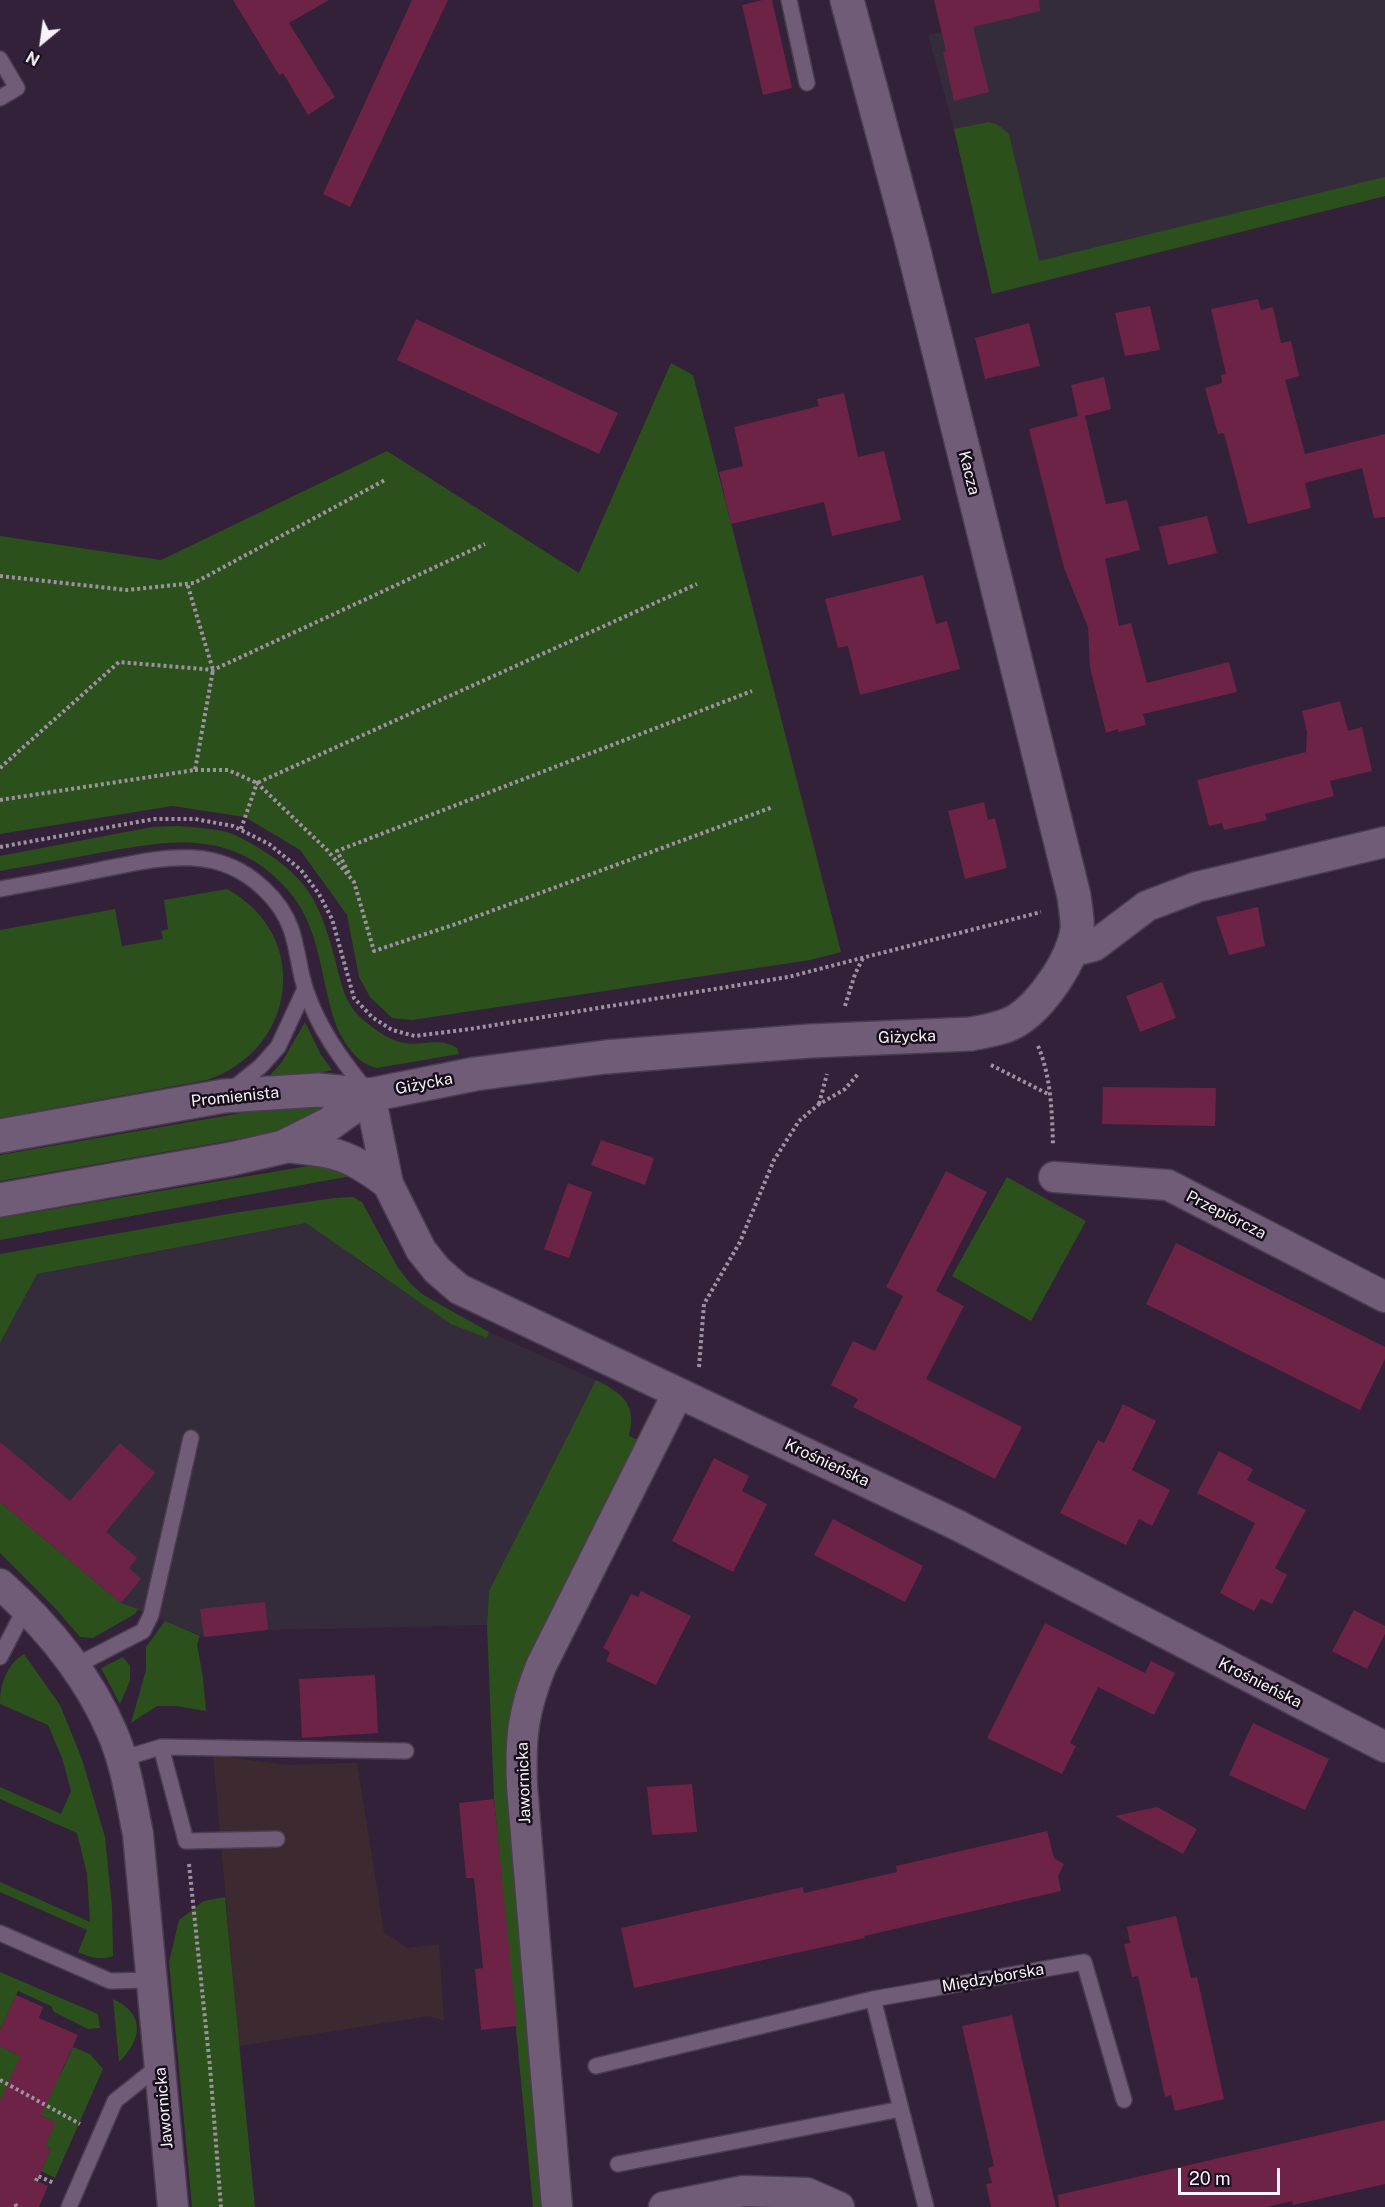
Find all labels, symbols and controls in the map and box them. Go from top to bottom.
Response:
north arrow [12,12,72,72]
text: N [23,47,43,70]
street label: Kacza [954,449,984,497]
street label: Giżycka [878,1026,936,1048]
street label: Giżycka [394,1069,454,1099]
street label: Promienista [190,1083,280,1111]
street label: Przepiórcza [1183,1187,1269,1243]
street label: Krośnieńska [782,1435,872,1491]
street label: Krośnieńska [1215,1654,1305,1712]
street label: Jawornicka [513,1742,535,1824]
street label: Międzyborska [940,1960,1046,1996]
street label: Jawornicka [151,2066,177,2150]
scale bar [1181,2156,1283,2194]
text: 20 m [1189,2168,1231,2189]

